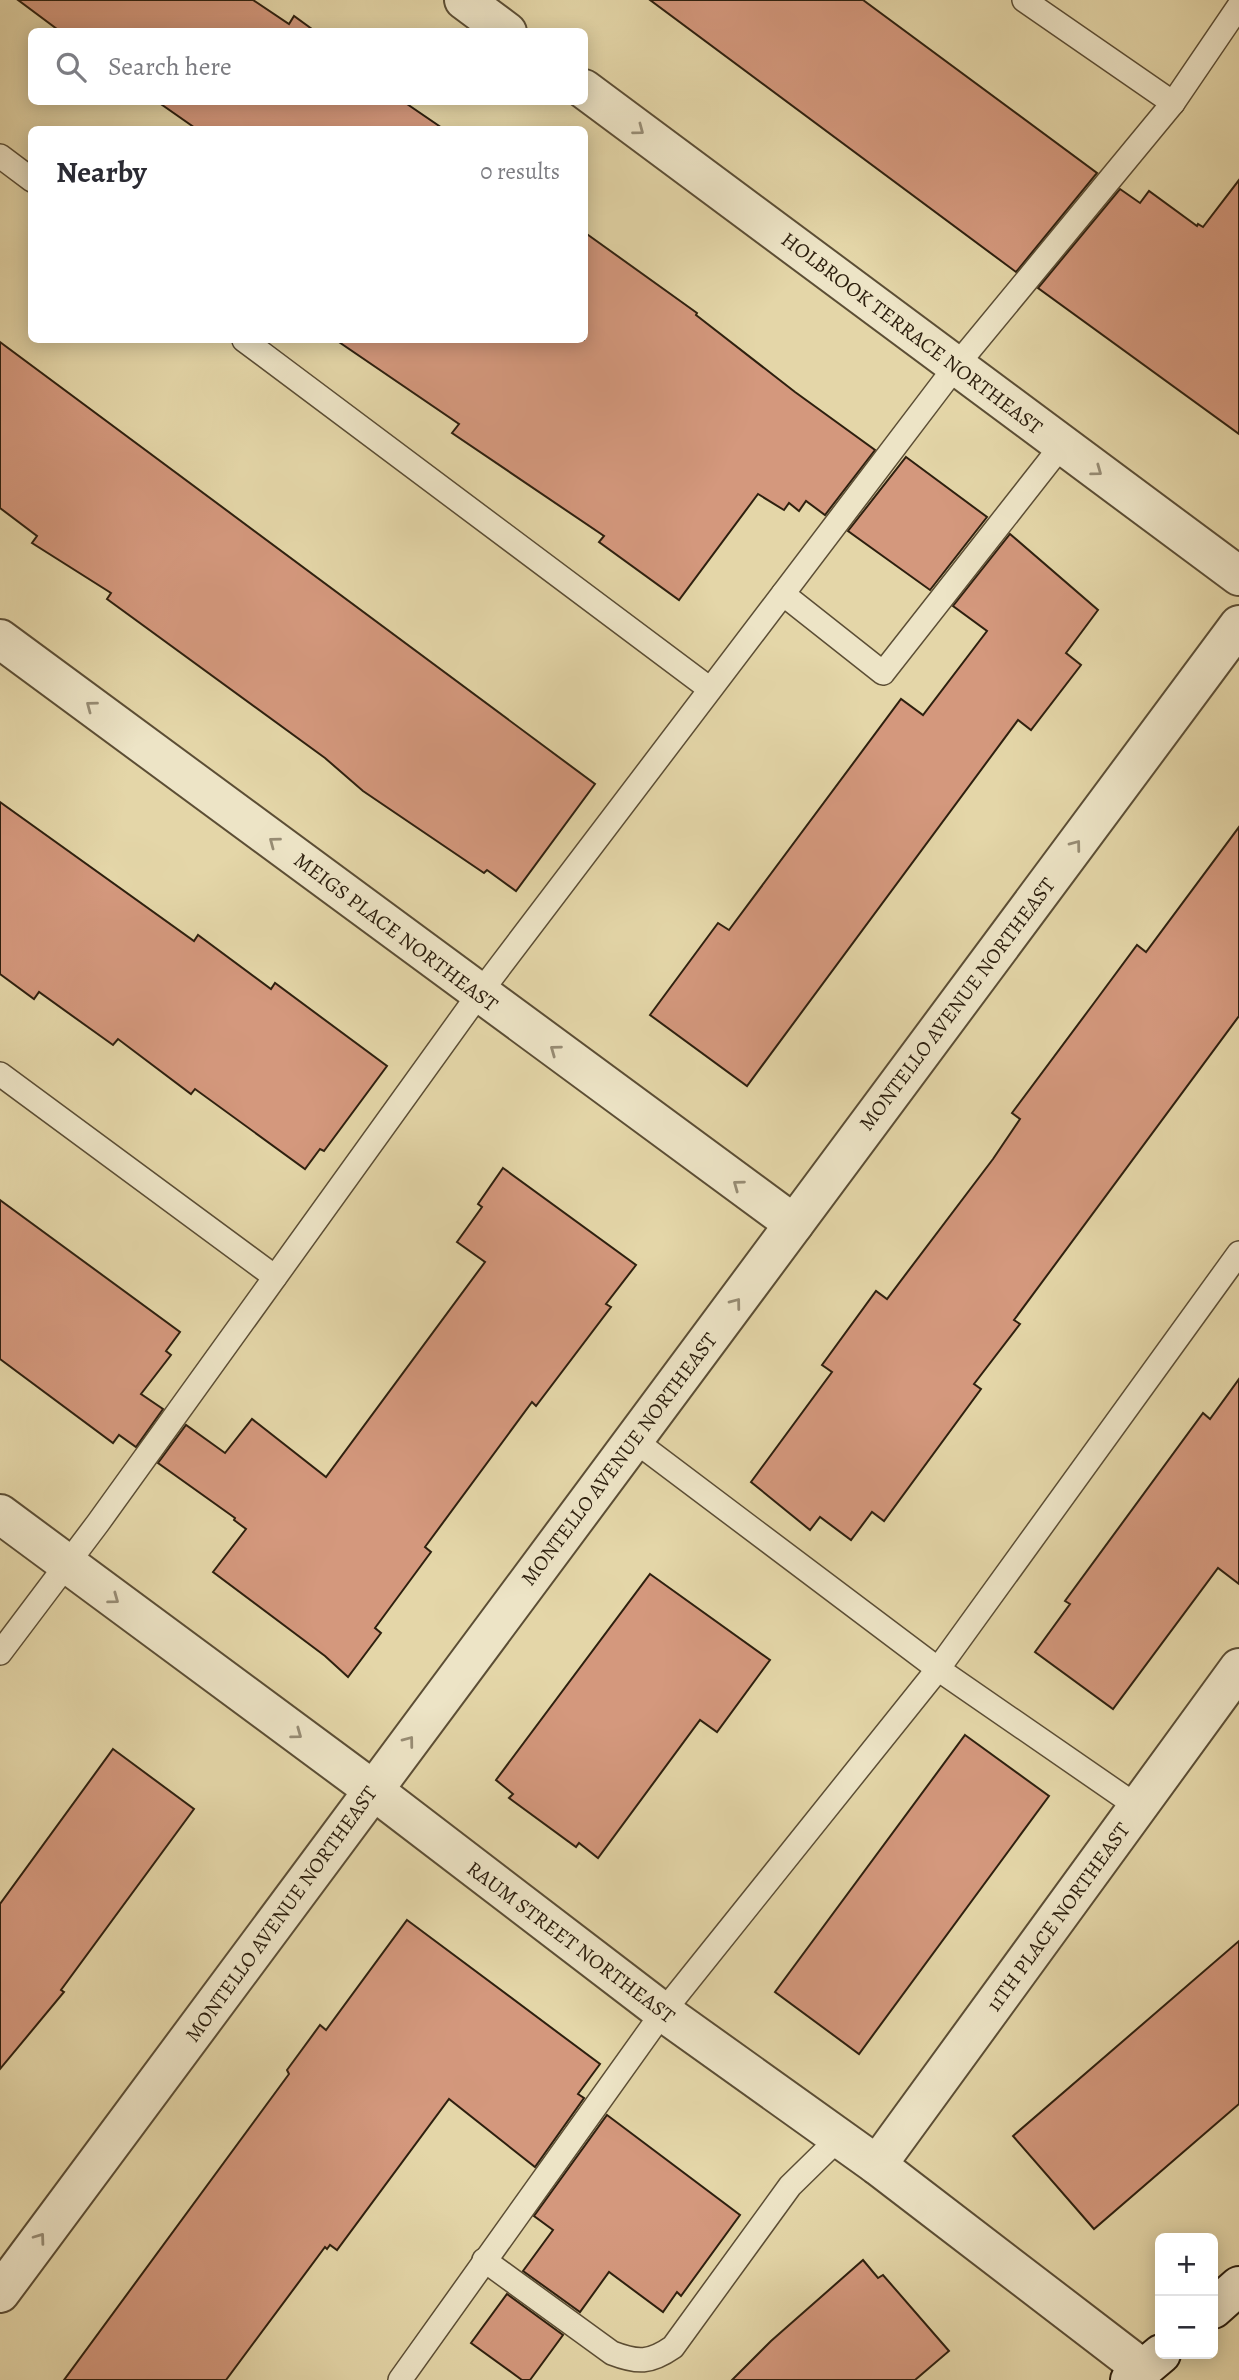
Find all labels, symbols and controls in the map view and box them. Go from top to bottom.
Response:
search box [28,28,588,105]
icon: search [52,48,90,86]
text: Search here [108,49,232,84]
one-way arrow [631,122,644,134]
text: Nearby [56,152,147,192]
text: 0 results [480,156,560,187]
street label: HOLBROOK TERRACE NORTHEAST [776,225,1049,441]
one-way arrow [1089,462,1102,475]
one-way arrow [86,702,99,714]
one-way arrow [269,837,282,850]
one-way arrow [1068,840,1080,853]
street label: MEIGS PLACE NORTHEAST [288,846,504,1018]
street label: MONTELLO AVENUE NORTHEAST [853,871,1062,1136]
one-way arrow [550,1046,563,1058]
one-way arrow [733,1181,746,1193]
one-way arrow [727,1298,740,1311]
street label: MONTELLO AVENUE NORTHEAST [515,1326,724,1591]
one-way arrow [106,1590,119,1603]
one-way arrow [289,1725,302,1738]
one-way arrow [401,1736,413,1748]
street label: MONTELLO AVENUE NORTHEAST [179,1780,384,2048]
street label: 11TH PLACE NORTHEAST [980,1816,1136,2017]
street label: RAUM STREET NORTHEAST [461,1854,681,2030]
one-way arrow [32,2233,45,2246]
map controls [1155,2233,1218,2359]
button: + [1155,2233,1218,2296]
button: − [1155,2296,1218,2359]

